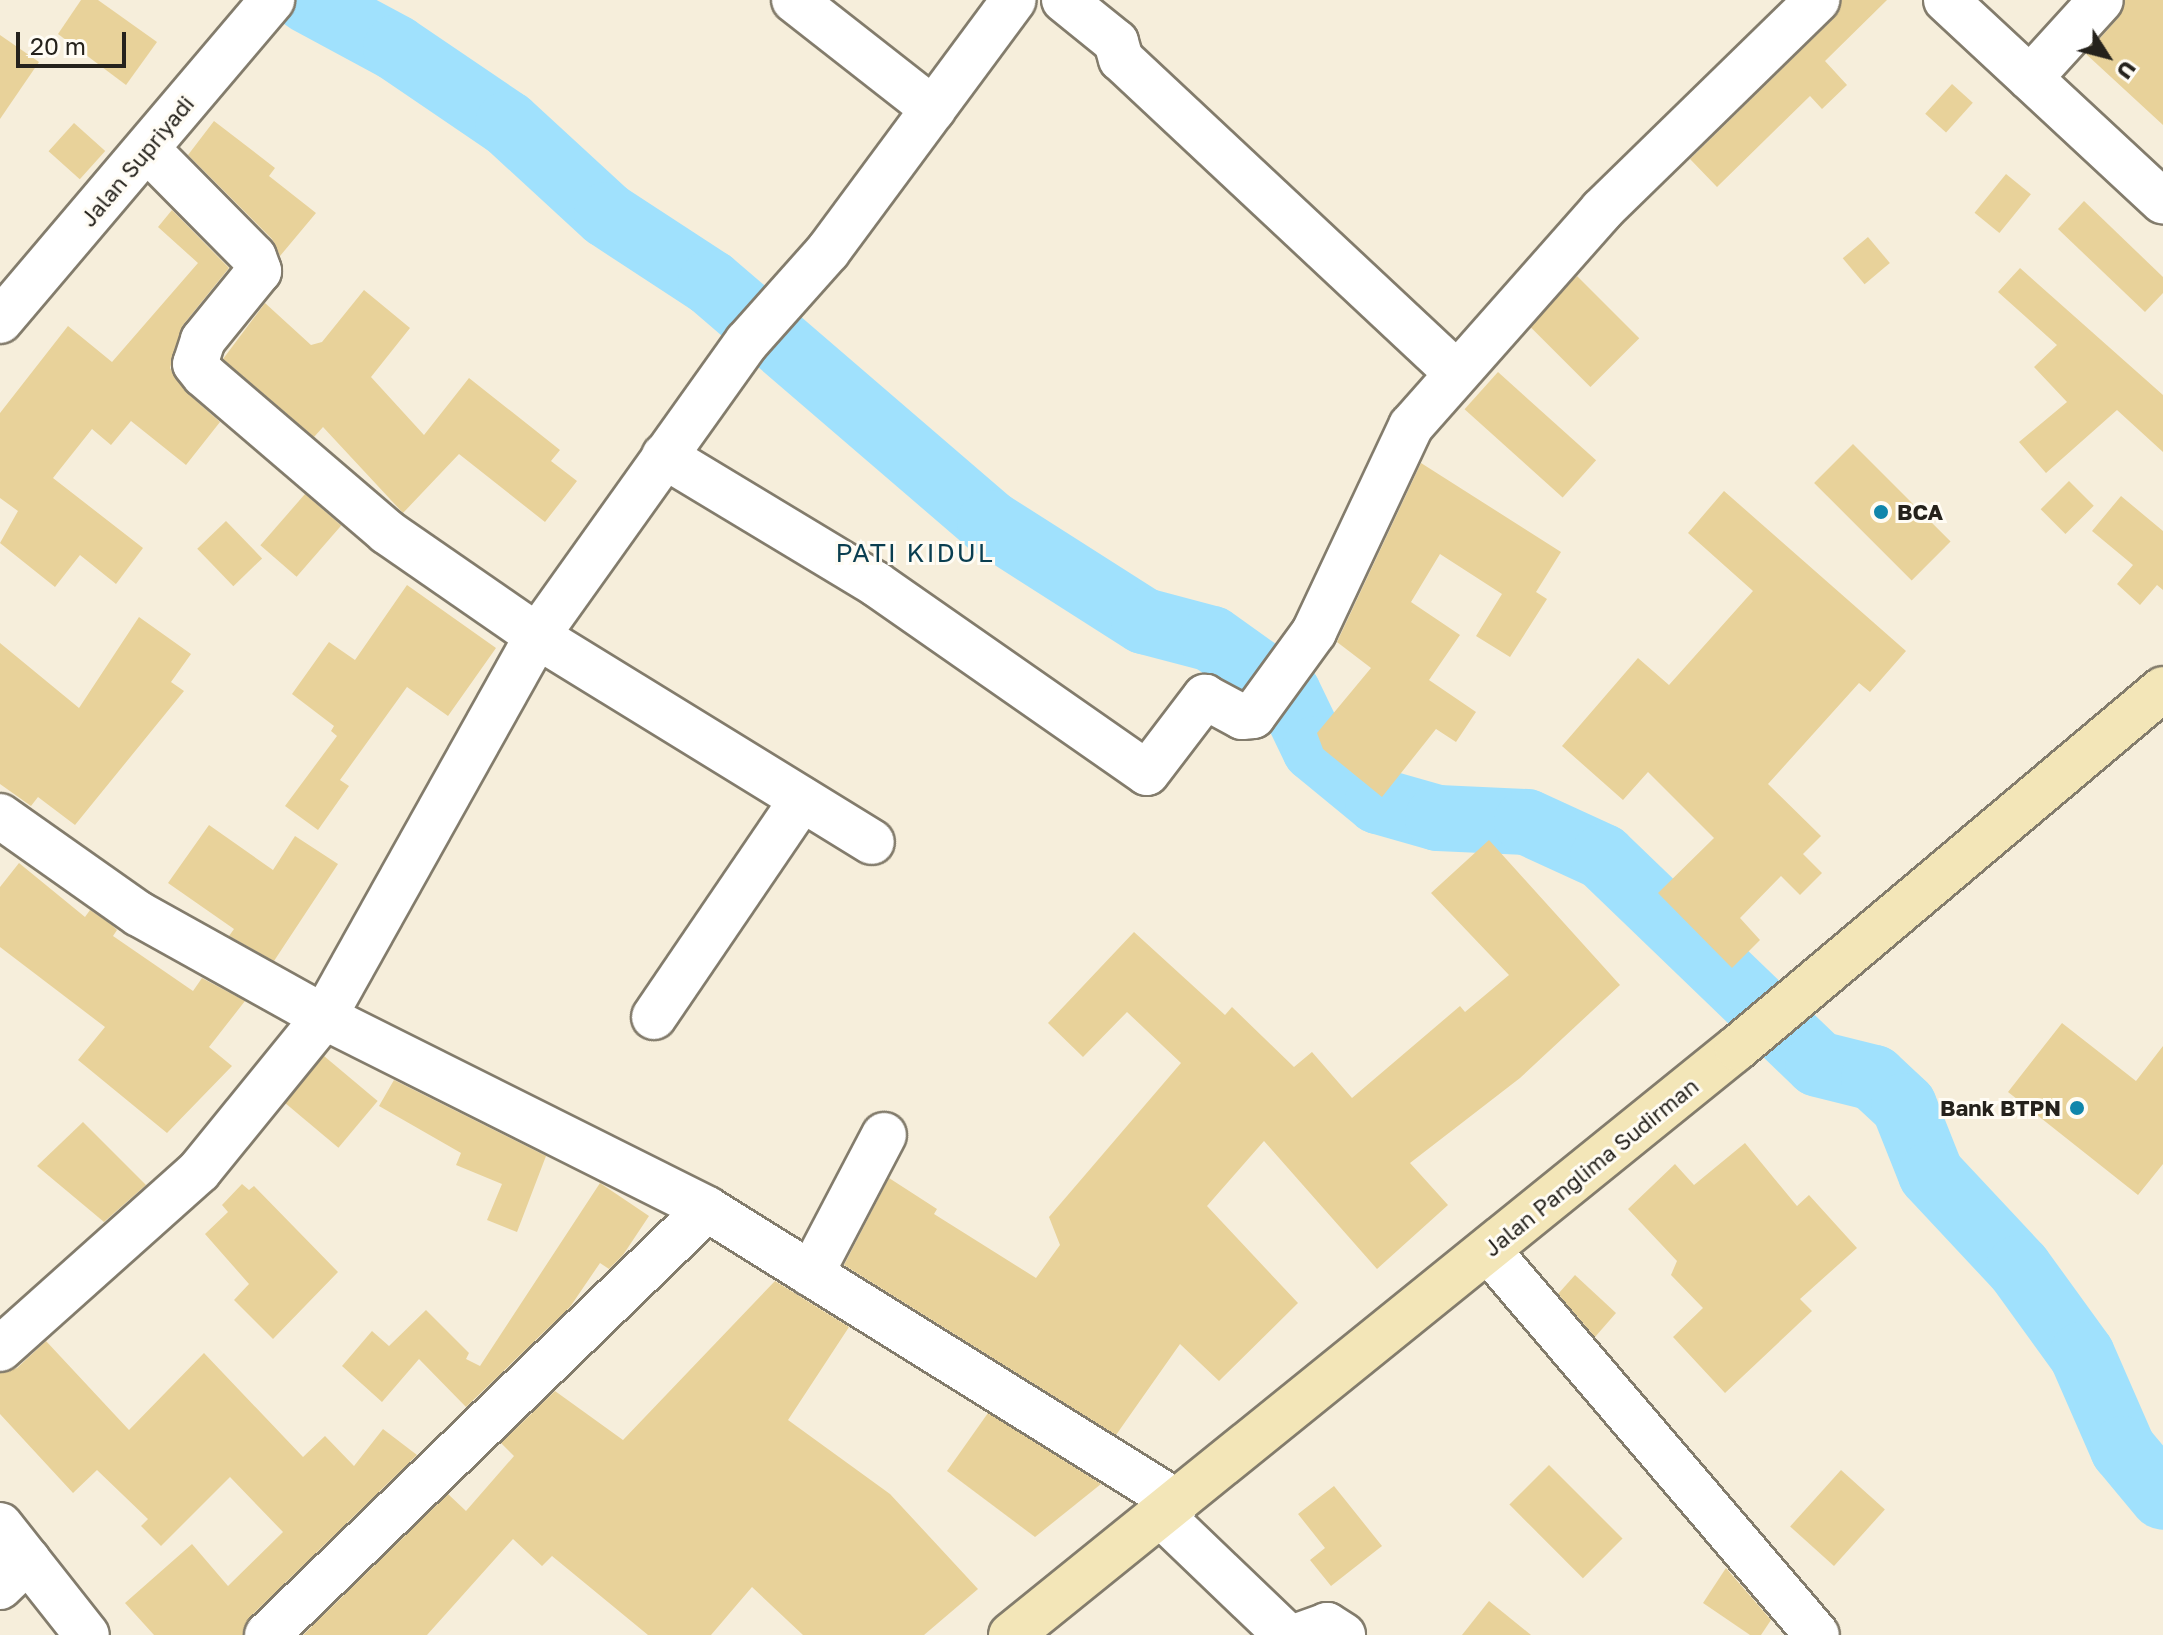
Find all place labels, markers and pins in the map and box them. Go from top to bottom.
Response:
place label: BCA [1897,499,1943,525]
marker: BCA [1872,503,1890,521]
place label: Bank BTPN [1940,1095,2061,1121]
marker: Bank BTPN [2068,1099,2086,1117]

